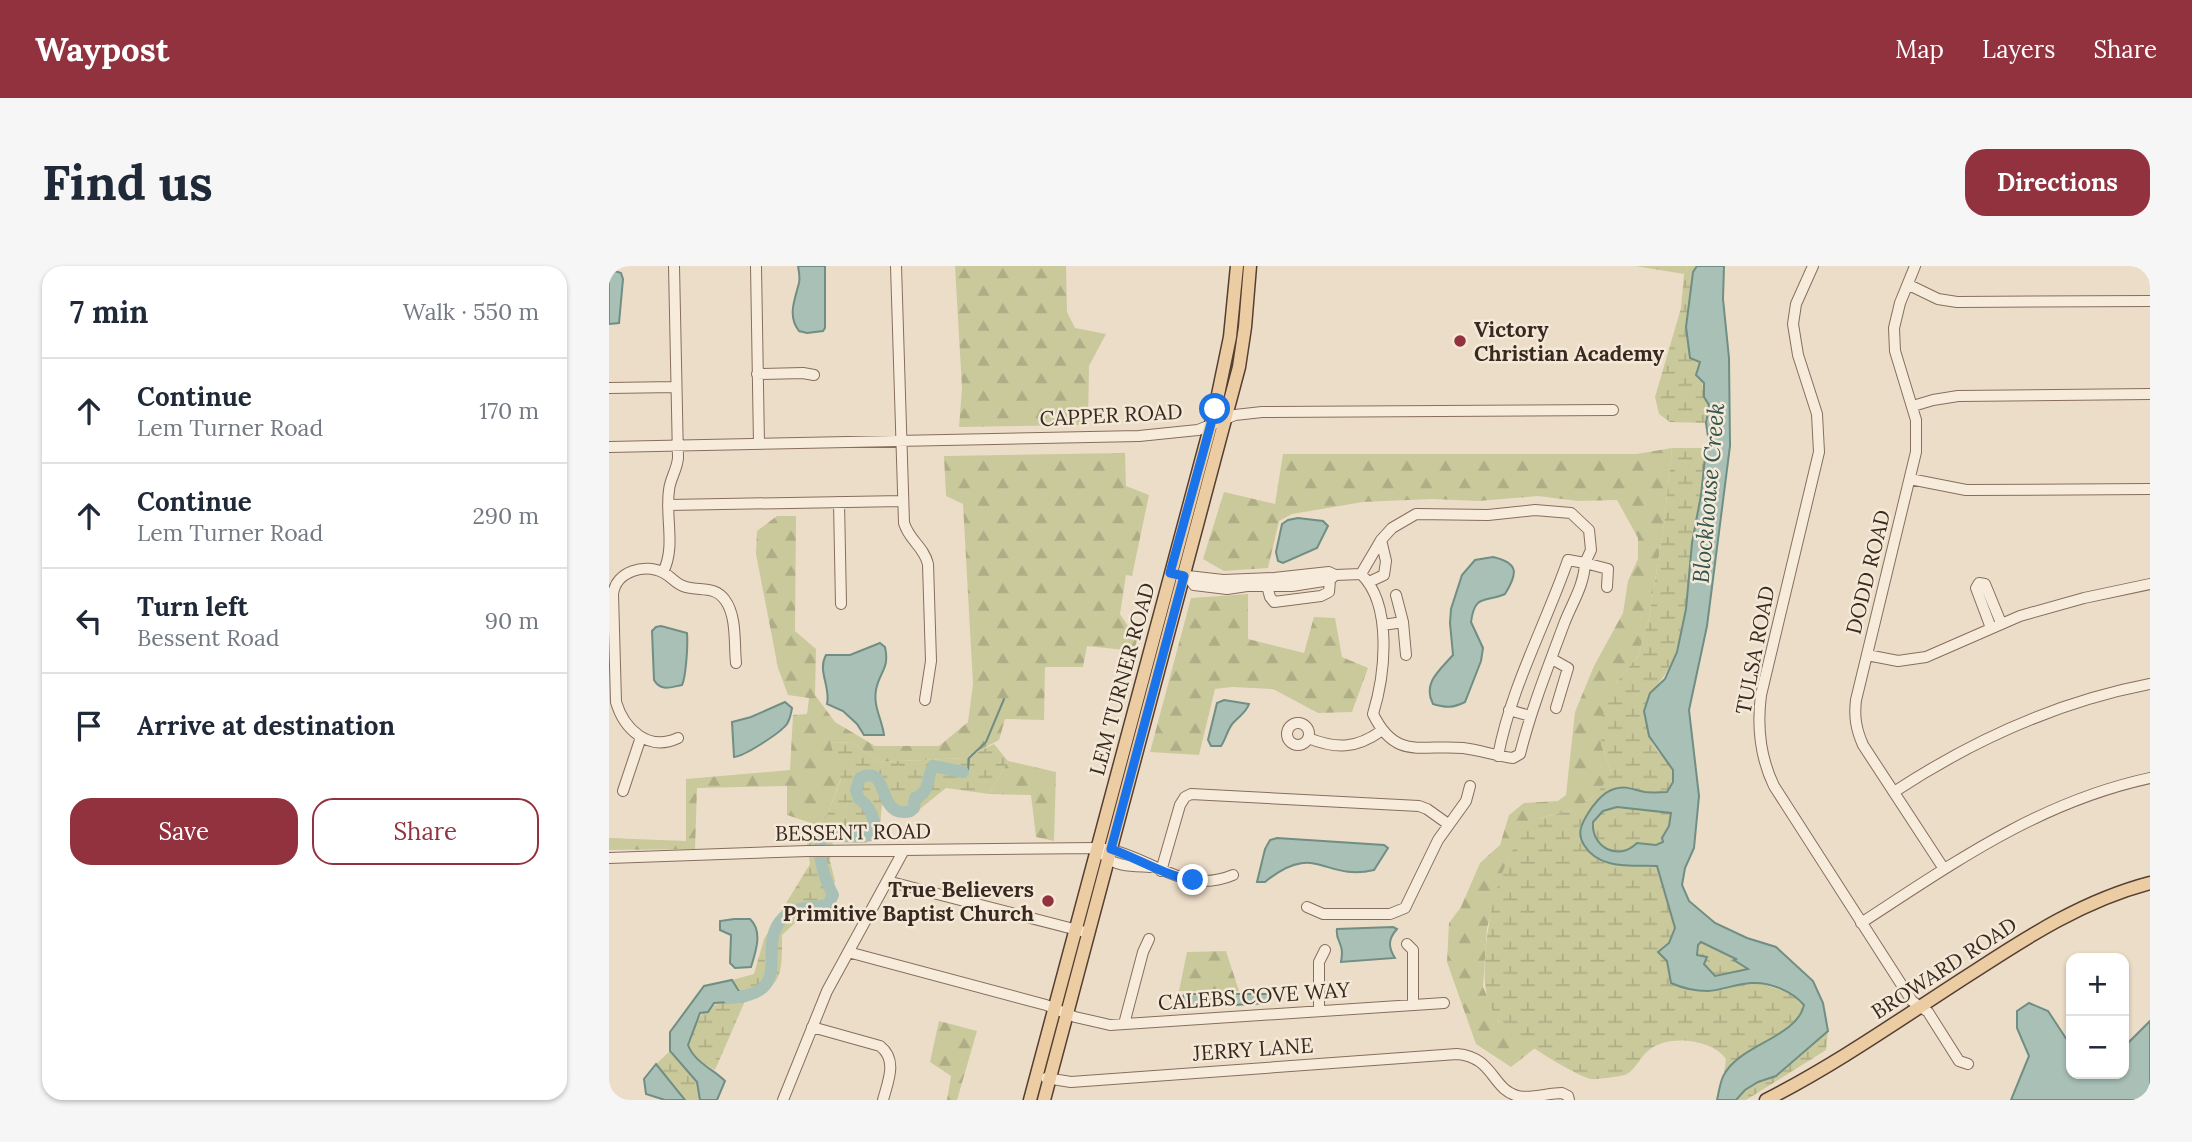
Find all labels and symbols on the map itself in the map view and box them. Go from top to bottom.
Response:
place label: Victory Christian Academy [1474,316,1665,367]
marker: Victory Christian Academy [1452,333,1468,349]
route start [1199,393,1230,424]
street label: CAPPER ROAD [1039,398,1183,432]
water label: Blockhouse Creek [1686,401,1730,584]
street label: DODD ROAD [1840,507,1896,637]
street label: LEM TURNER ROAD [1083,580,1161,778]
street label: TULSA ROAD [1729,583,1781,717]
street label: BESSENT ROAD [775,817,931,847]
route end [1177,864,1208,895]
place label: True Believers Primitive Baptist Church [783,876,1034,927]
marker: True Believers Primitive Baptist Church [1040,893,1056,909]
street label: BROWARD ROAD [1866,911,2022,1025]
street label: CALEBS COVE WAY [1157,976,1352,1016]
street label: JERRY LANE [1191,1031,1314,1067]

